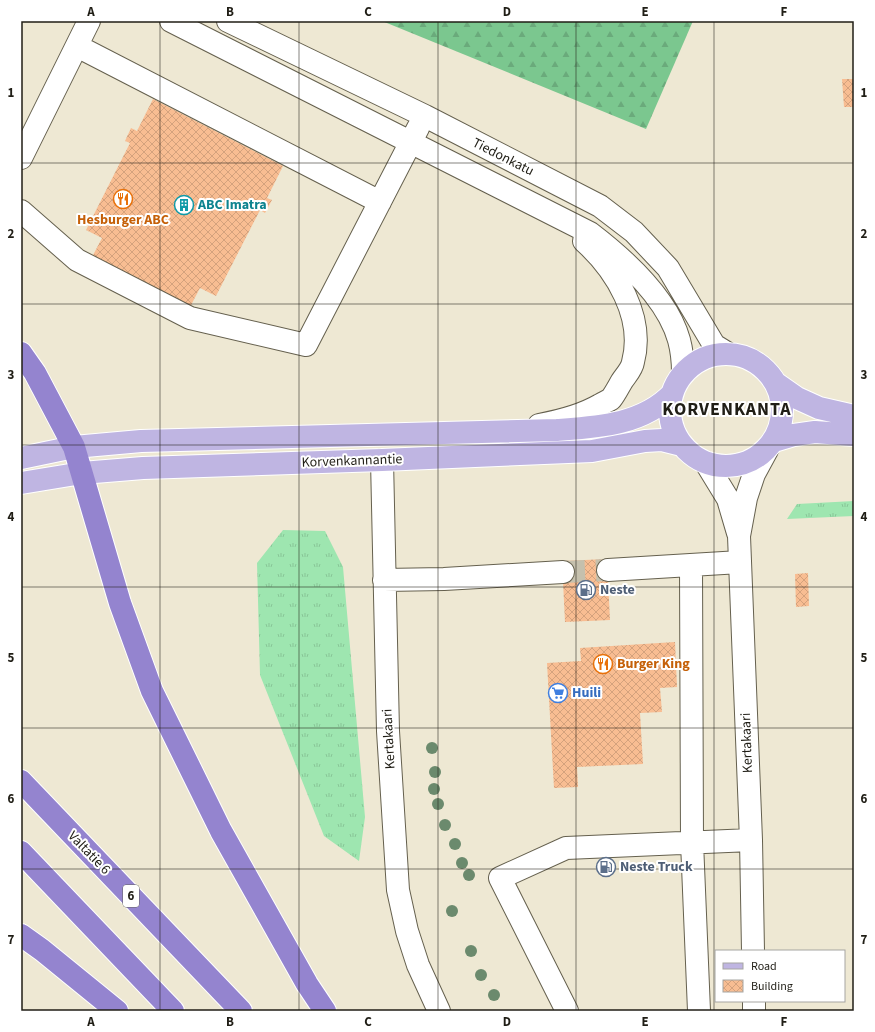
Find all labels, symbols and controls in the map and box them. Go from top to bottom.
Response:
text: A [86,3,95,21]
text: B [226,3,234,21]
text: C [364,3,372,21]
text: D [503,3,511,21]
text: E [641,3,649,21]
text: F [781,3,788,21]
text: 1 [8,84,15,102]
text: 1 [861,84,868,102]
street label: Tiedonkatu [469,133,537,181]
restaurant icon: Hesburger ABC [112,188,134,210]
building icon: ABC Imatra [173,194,195,216]
place label: ABC Imatra [197,195,267,215]
place label: Hesburger ABC [77,210,169,230]
text: 2 [8,225,15,243]
text: 2 [861,225,868,243]
text: 3 [8,366,15,384]
text: 3 [861,366,868,384]
district label: KORVENKANTA [662,397,792,422]
street label: Korvenkannantie [301,449,403,473]
text: 4 [8,508,15,526]
text: 4 [861,508,868,526]
fuel station icon: Neste [575,579,597,601]
place label: Neste [600,580,635,600]
text: 5 [8,649,15,667]
text: 5 [861,649,868,667]
restaurant icon: Burger King [592,653,614,675]
place label: Burger King [617,654,690,674]
supermarket icon: Huili [547,682,569,704]
place label: Huili [572,683,601,703]
street label: Kertakaari [377,708,401,770]
street label: Kertakaari [736,712,758,774]
text: 6 [8,790,15,808]
text: 6 [861,790,868,808]
street label: Valtatie 6 [63,827,115,879]
fuel station icon: Neste Truck [595,856,617,878]
place label: Neste Truck [620,857,693,877]
road number: 6 [123,885,139,907]
text: 7 [8,931,15,949]
text: 7 [861,931,868,949]
legend [715,950,845,1002]
text: Road [751,958,777,975]
text: Building [751,978,793,995]
text: A [86,1013,95,1031]
text: B [226,1013,234,1031]
text: C [364,1013,372,1031]
text: D [503,1013,511,1031]
text: E [641,1013,649,1031]
text: F [781,1013,788,1031]

